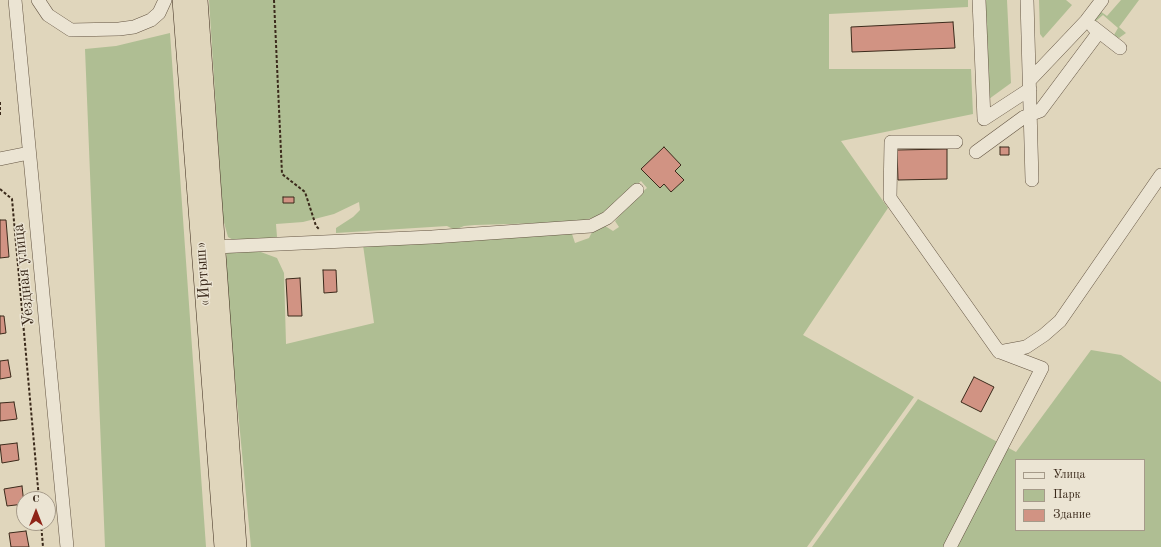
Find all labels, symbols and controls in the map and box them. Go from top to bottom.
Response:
street label: Уездная улица [9,223,39,327]
street label: «Иртыш» [191,241,215,307]
legend [1015,459,1145,531]
text: Улица [1053,469,1086,481]
text: Парк [1053,489,1081,501]
north arrow [16,491,56,531]
text: С [32,494,40,505]
text: Здание [1053,509,1091,521]

